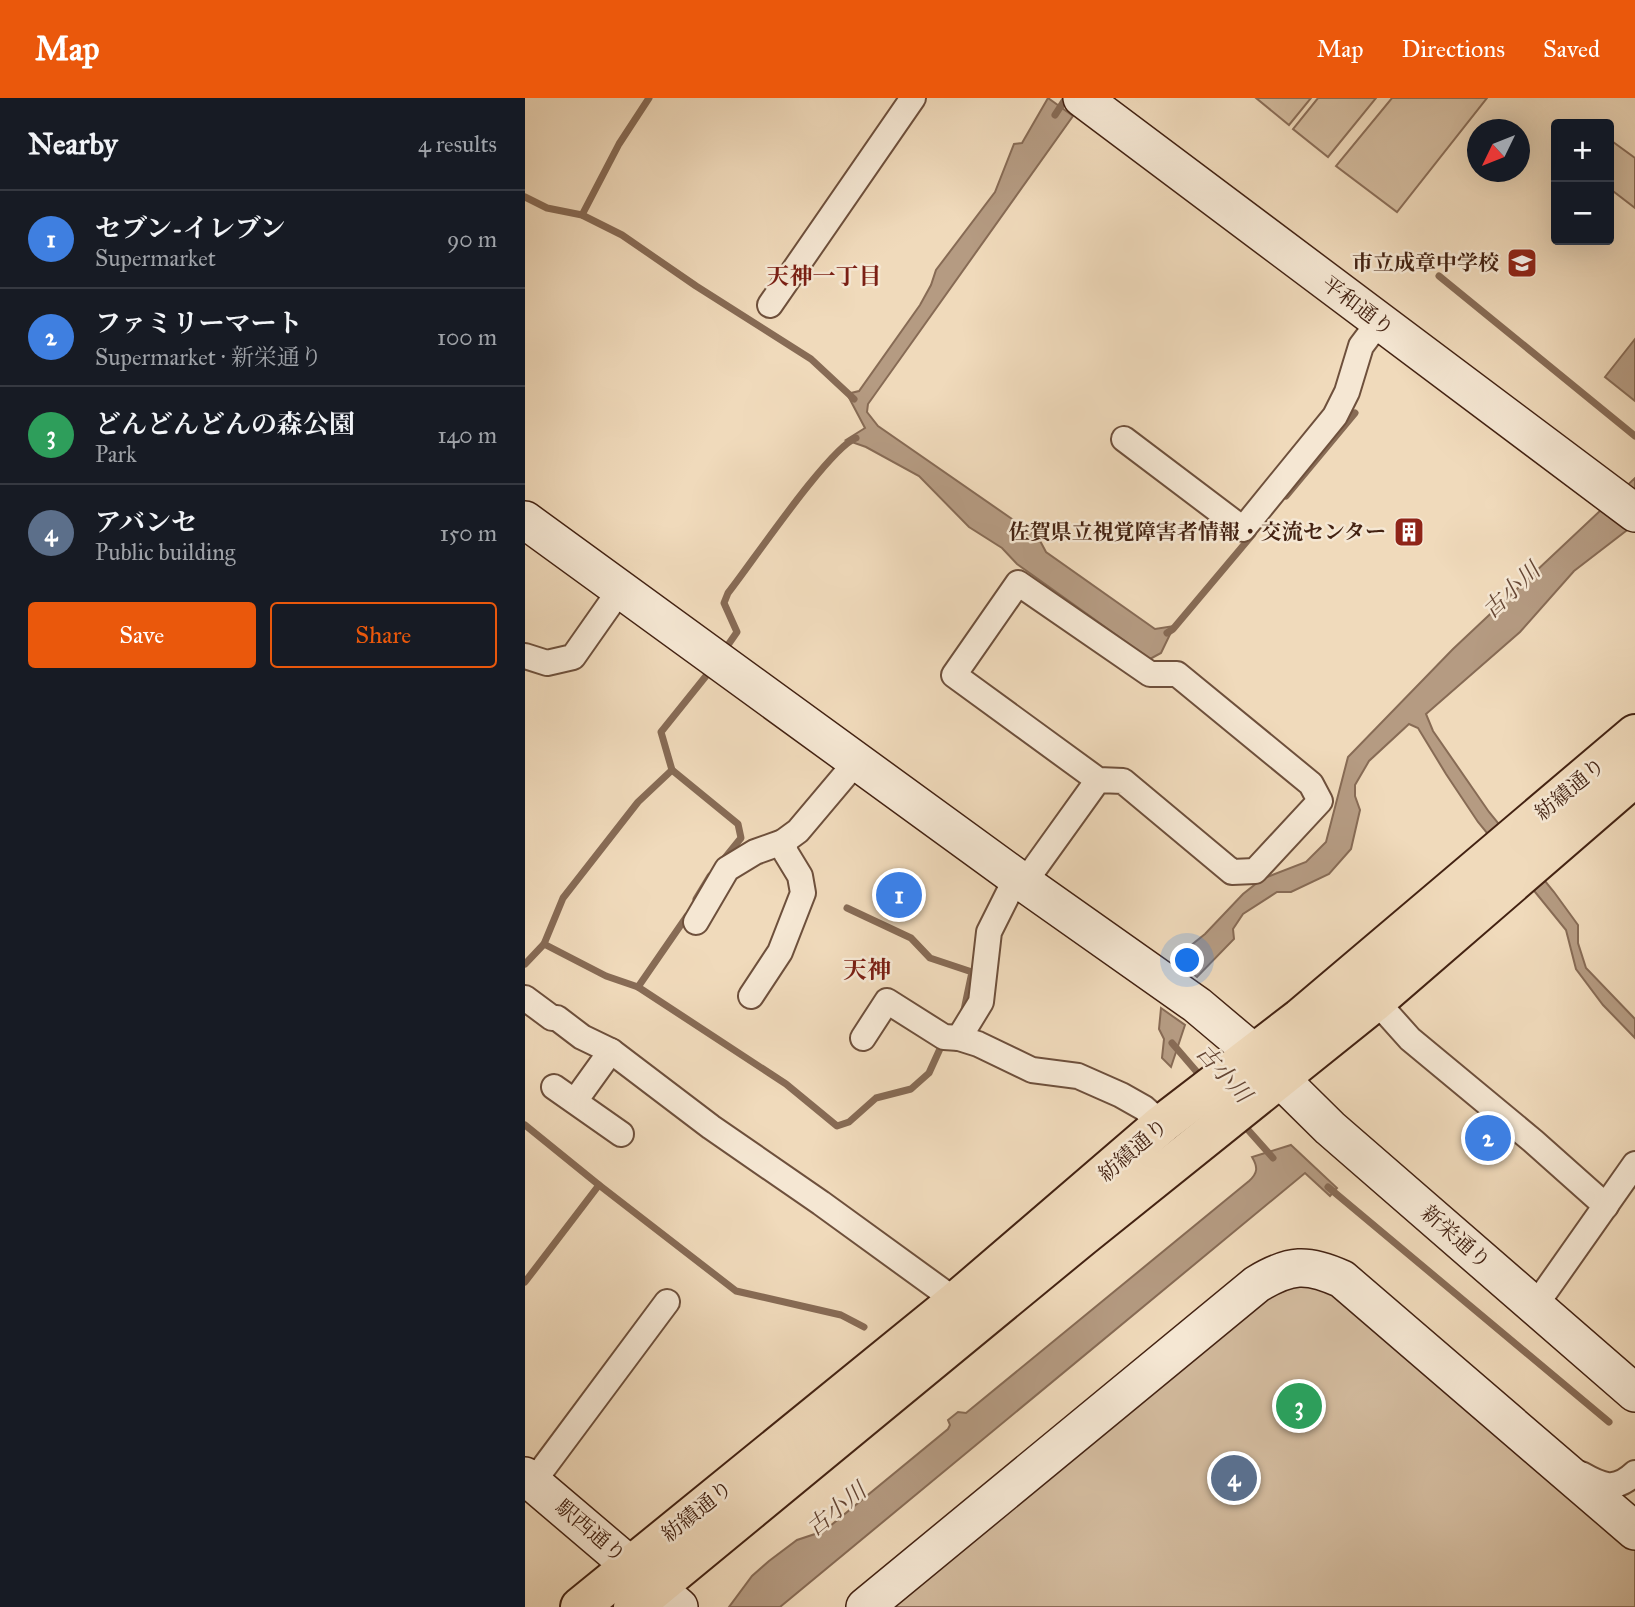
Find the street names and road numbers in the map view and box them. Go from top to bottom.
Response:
street label: 平和通り [1317,270,1399,342]
street label: 紡績通り [1529,752,1611,826]
street label: 紡績通り [1093,1113,1173,1187]
street label: 新栄通り [1416,1200,1496,1274]
street label: 紡績通り [656,1474,738,1548]
street label: 駅西通り [550,1494,632,1568]

